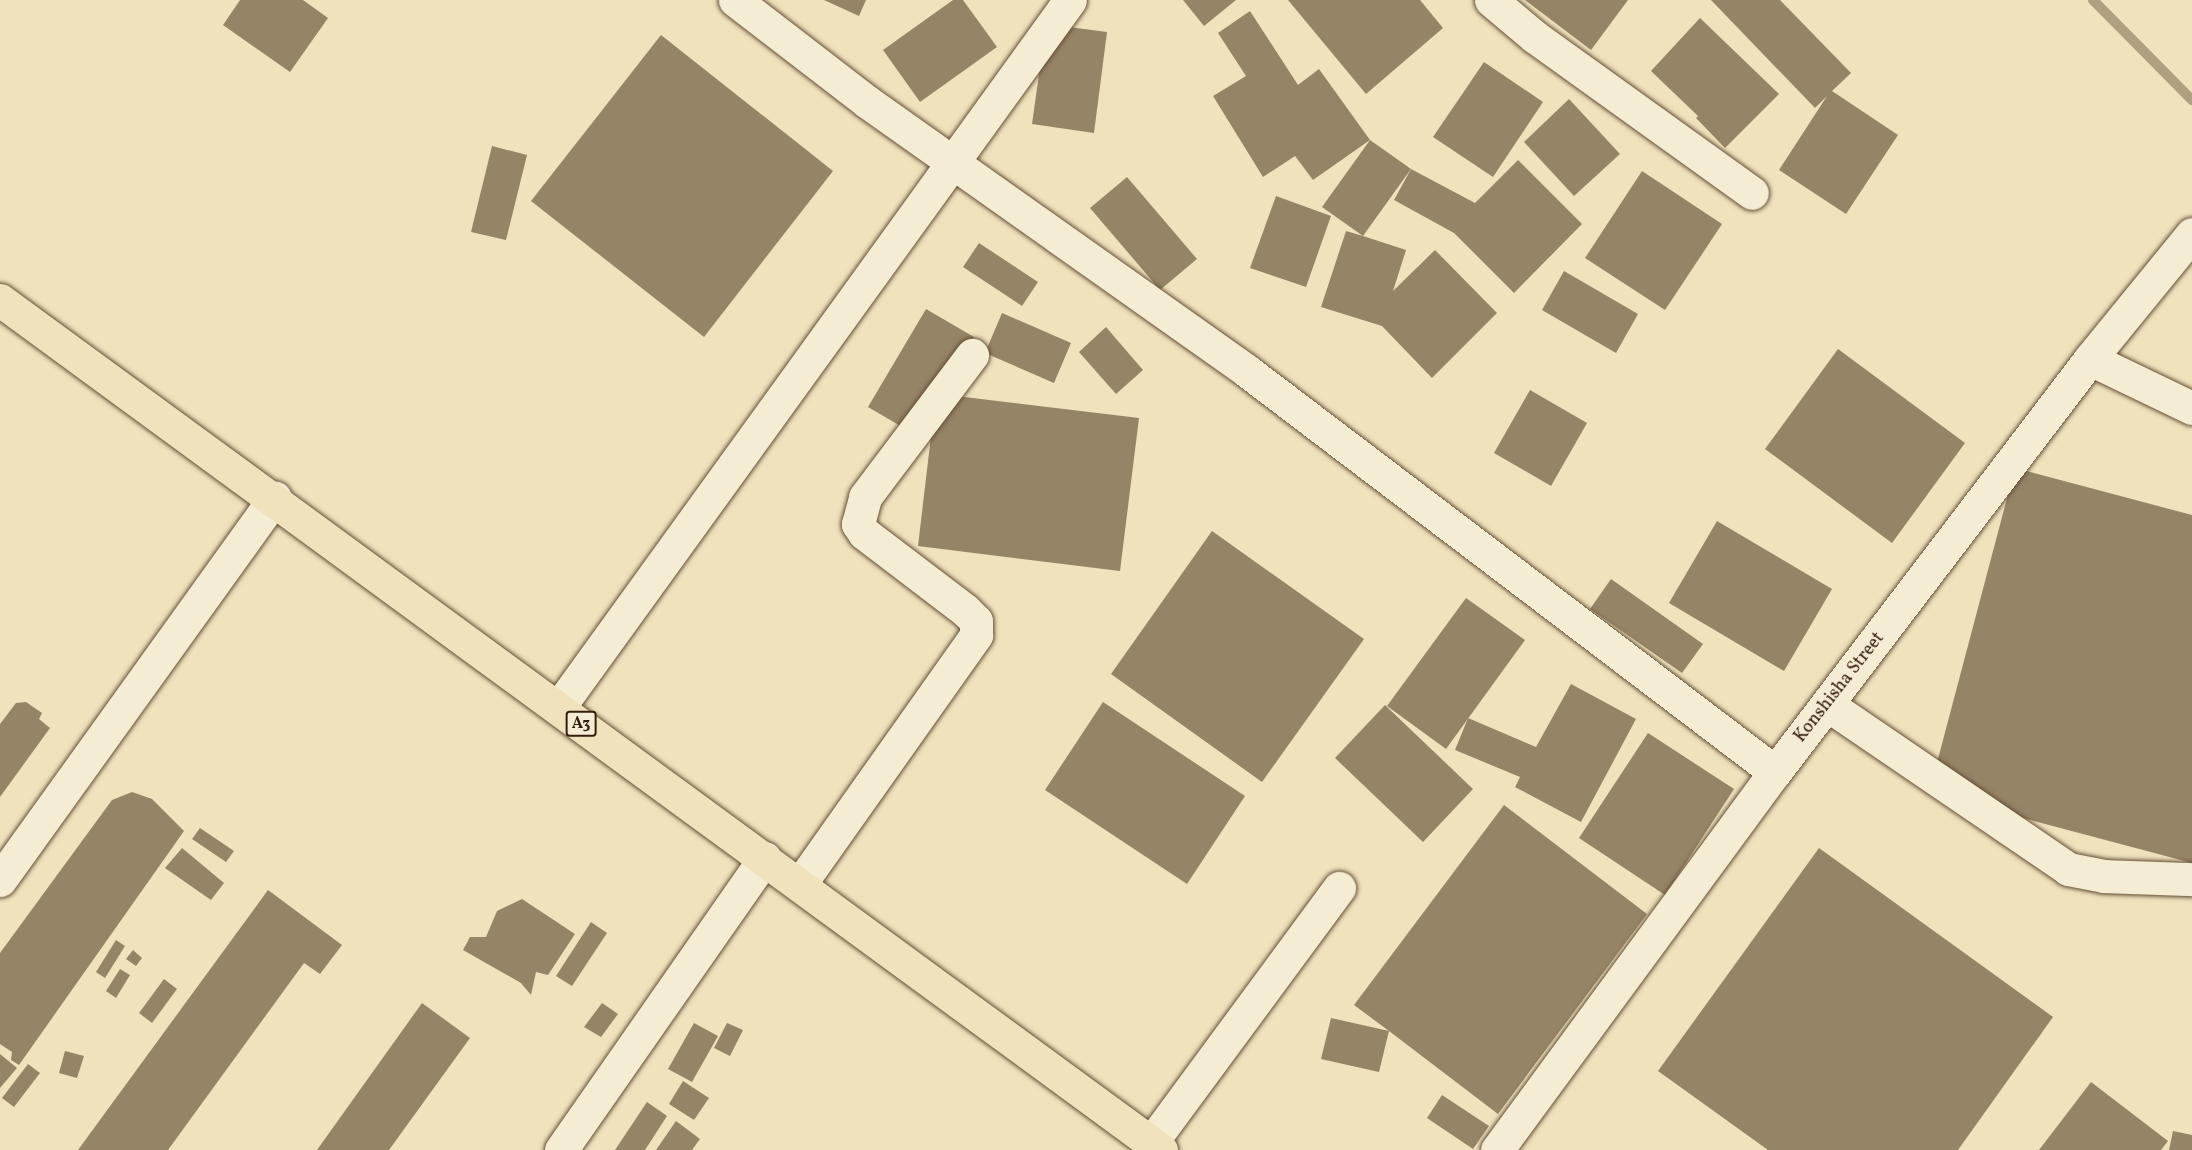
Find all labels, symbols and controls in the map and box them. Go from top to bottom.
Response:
street label: Konshisha Street [1790,629,1890,747]
road number: A3 [564,711,598,737]

